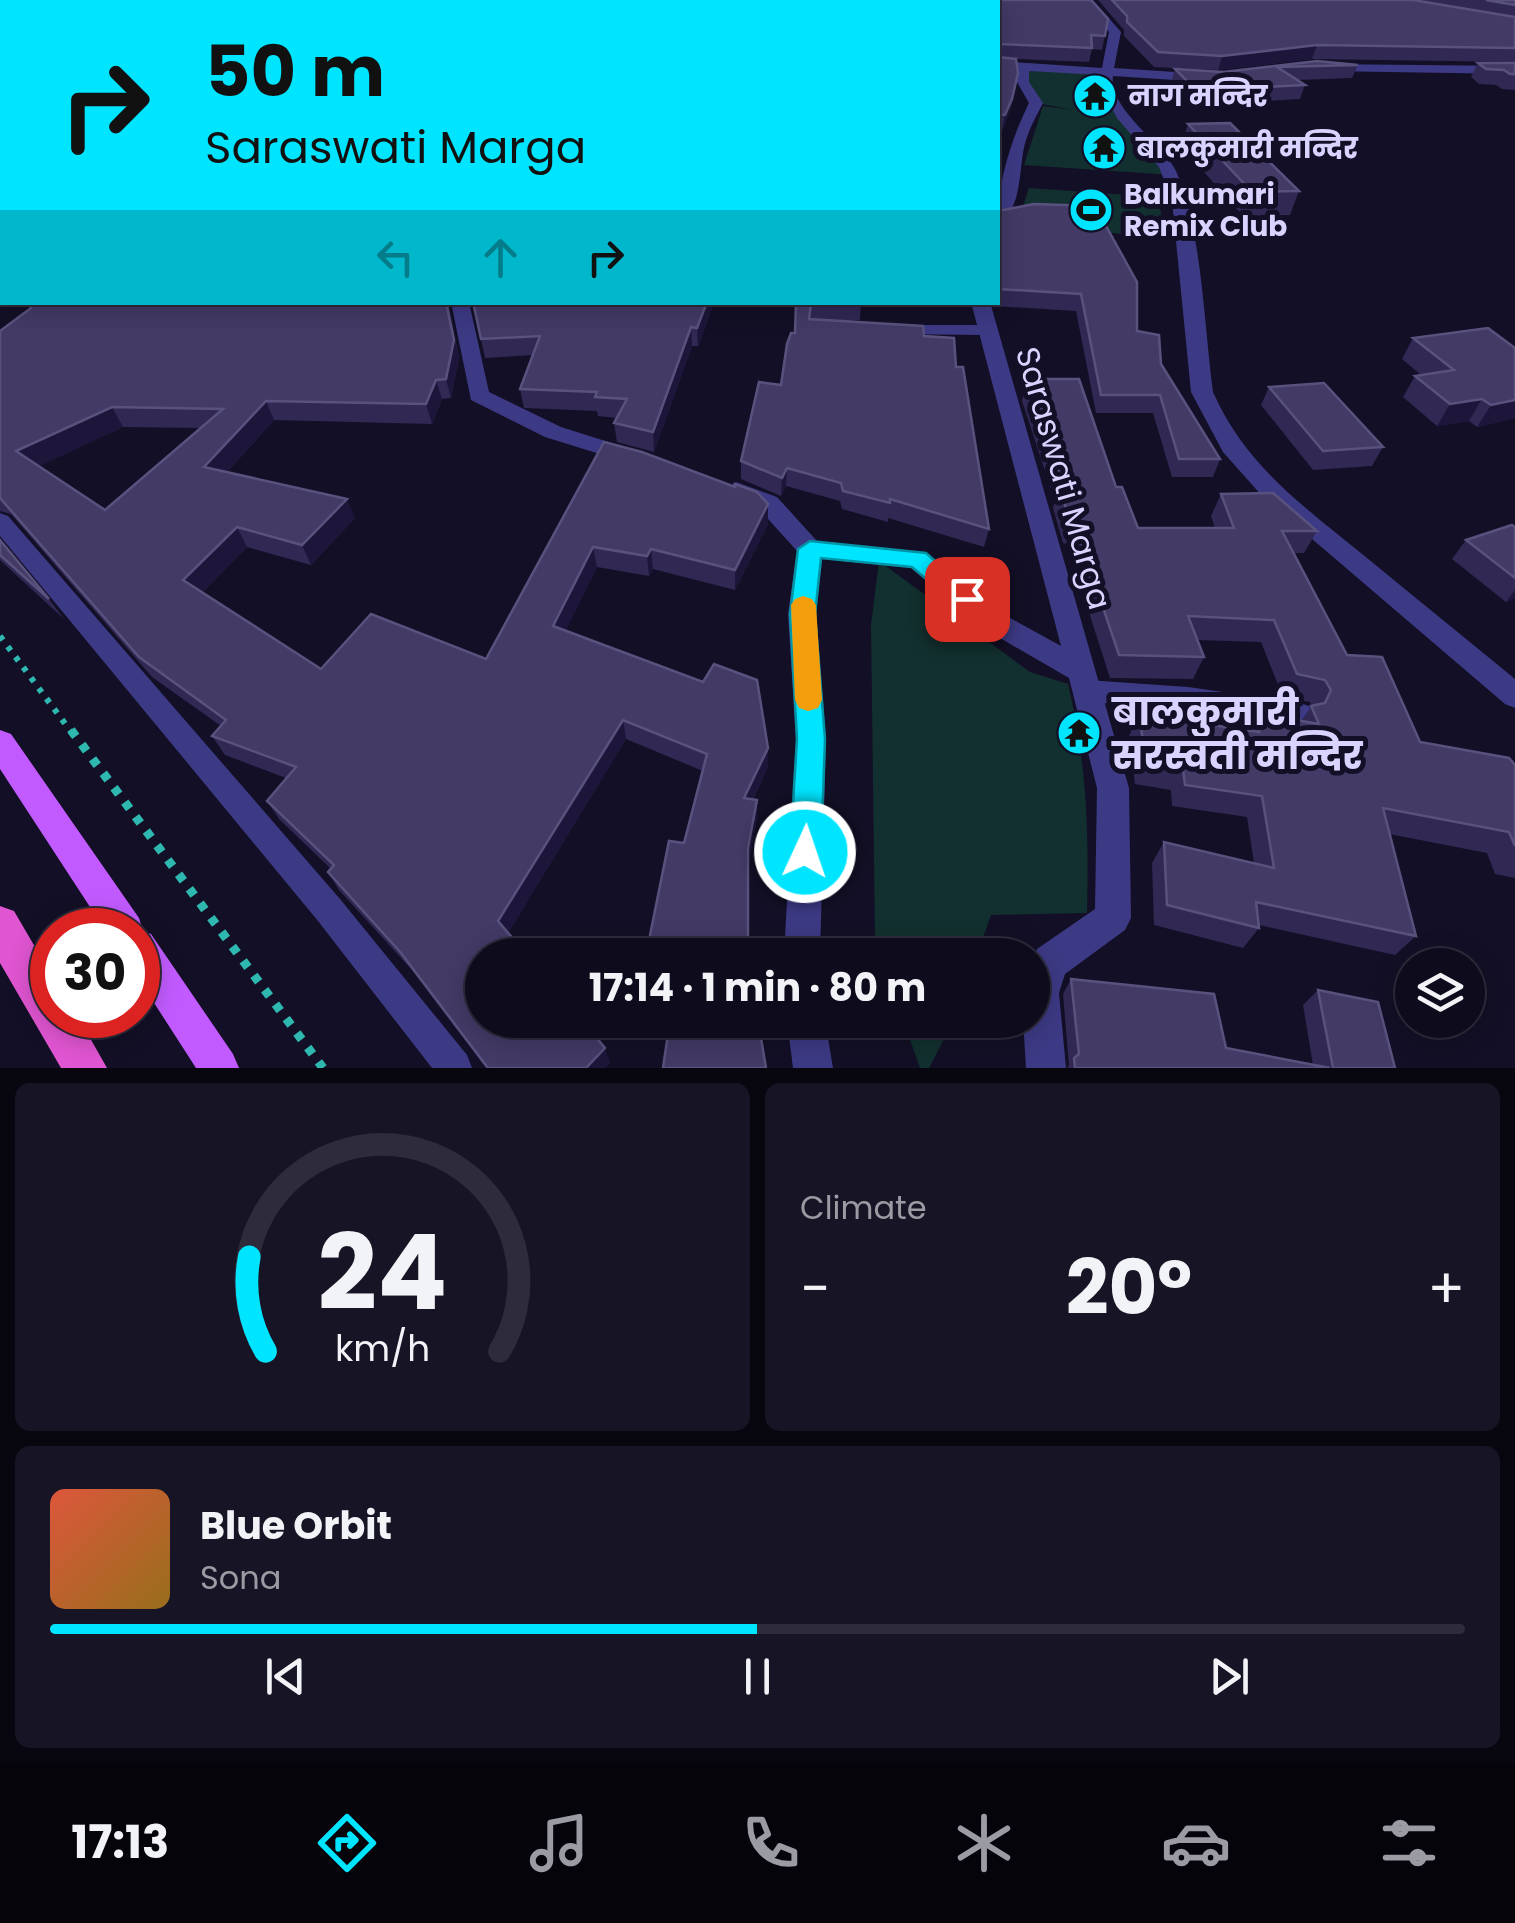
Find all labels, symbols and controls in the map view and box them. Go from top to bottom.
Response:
text: 50 m [205,22,385,121]
icon: right [40,40,170,170]
temple icon: नाग मन्दिर [1072,73,1118,119]
place label: नाग मन्दिर [1127,77,1269,116]
text: Saraswati Marga [205,116,586,179]
temple icon: बालकुमारी मन्दिर [1081,125,1127,171]
place label: बालकुमारी मन्दिर [1135,129,1359,168]
place label: Balkumari Remix Club [1124,175,1287,246]
sports icon: Balkumari Remix Club [1068,187,1114,233]
icon: left [368,230,423,285]
icon: ahead [473,230,528,285]
icon: right [578,230,633,285]
street label: Saraswati Marga [1005,342,1123,614]
pin [925,557,1010,642]
icon: arrive [940,572,995,627]
place label: बालकुमारी सरस्वती मन्दिर [1111,685,1363,782]
temple icon: बालकुमारी सरस्वती मन्दिर [1056,710,1102,756]
position arrow [753,800,857,904]
speed limit sign: 30 [30,908,160,1038]
map controls [1395,948,1485,1038]
button: layers [1395,948,1485,1038]
text: 17:14 · 1 min · 80 m [589,961,926,1014]
text: Climate [800,1185,927,1230]
text: 24 [318,1200,447,1345]
text: 20° [1066,1235,1192,1340]
text: − [800,1250,830,1327]
text: + [1427,1250,1465,1327]
text: km/h [335,1323,430,1374]
text: Blue Orbit [200,1499,392,1552]
text: Sona [200,1555,281,1600]
icon: previous [258,1649,313,1704]
icon: pause [730,1649,785,1704]
icon: next [1202,1649,1257,1704]
icon: directions [312,1808,382,1878]
icon: music [524,1808,594,1878]
icon: phone [736,1808,806,1878]
icon: climate [949,1808,1019,1878]
icon: car [1161,1808,1231,1878]
icon: filters [1374,1808,1444,1878]
text: 17:13 [71,1811,169,1874]

